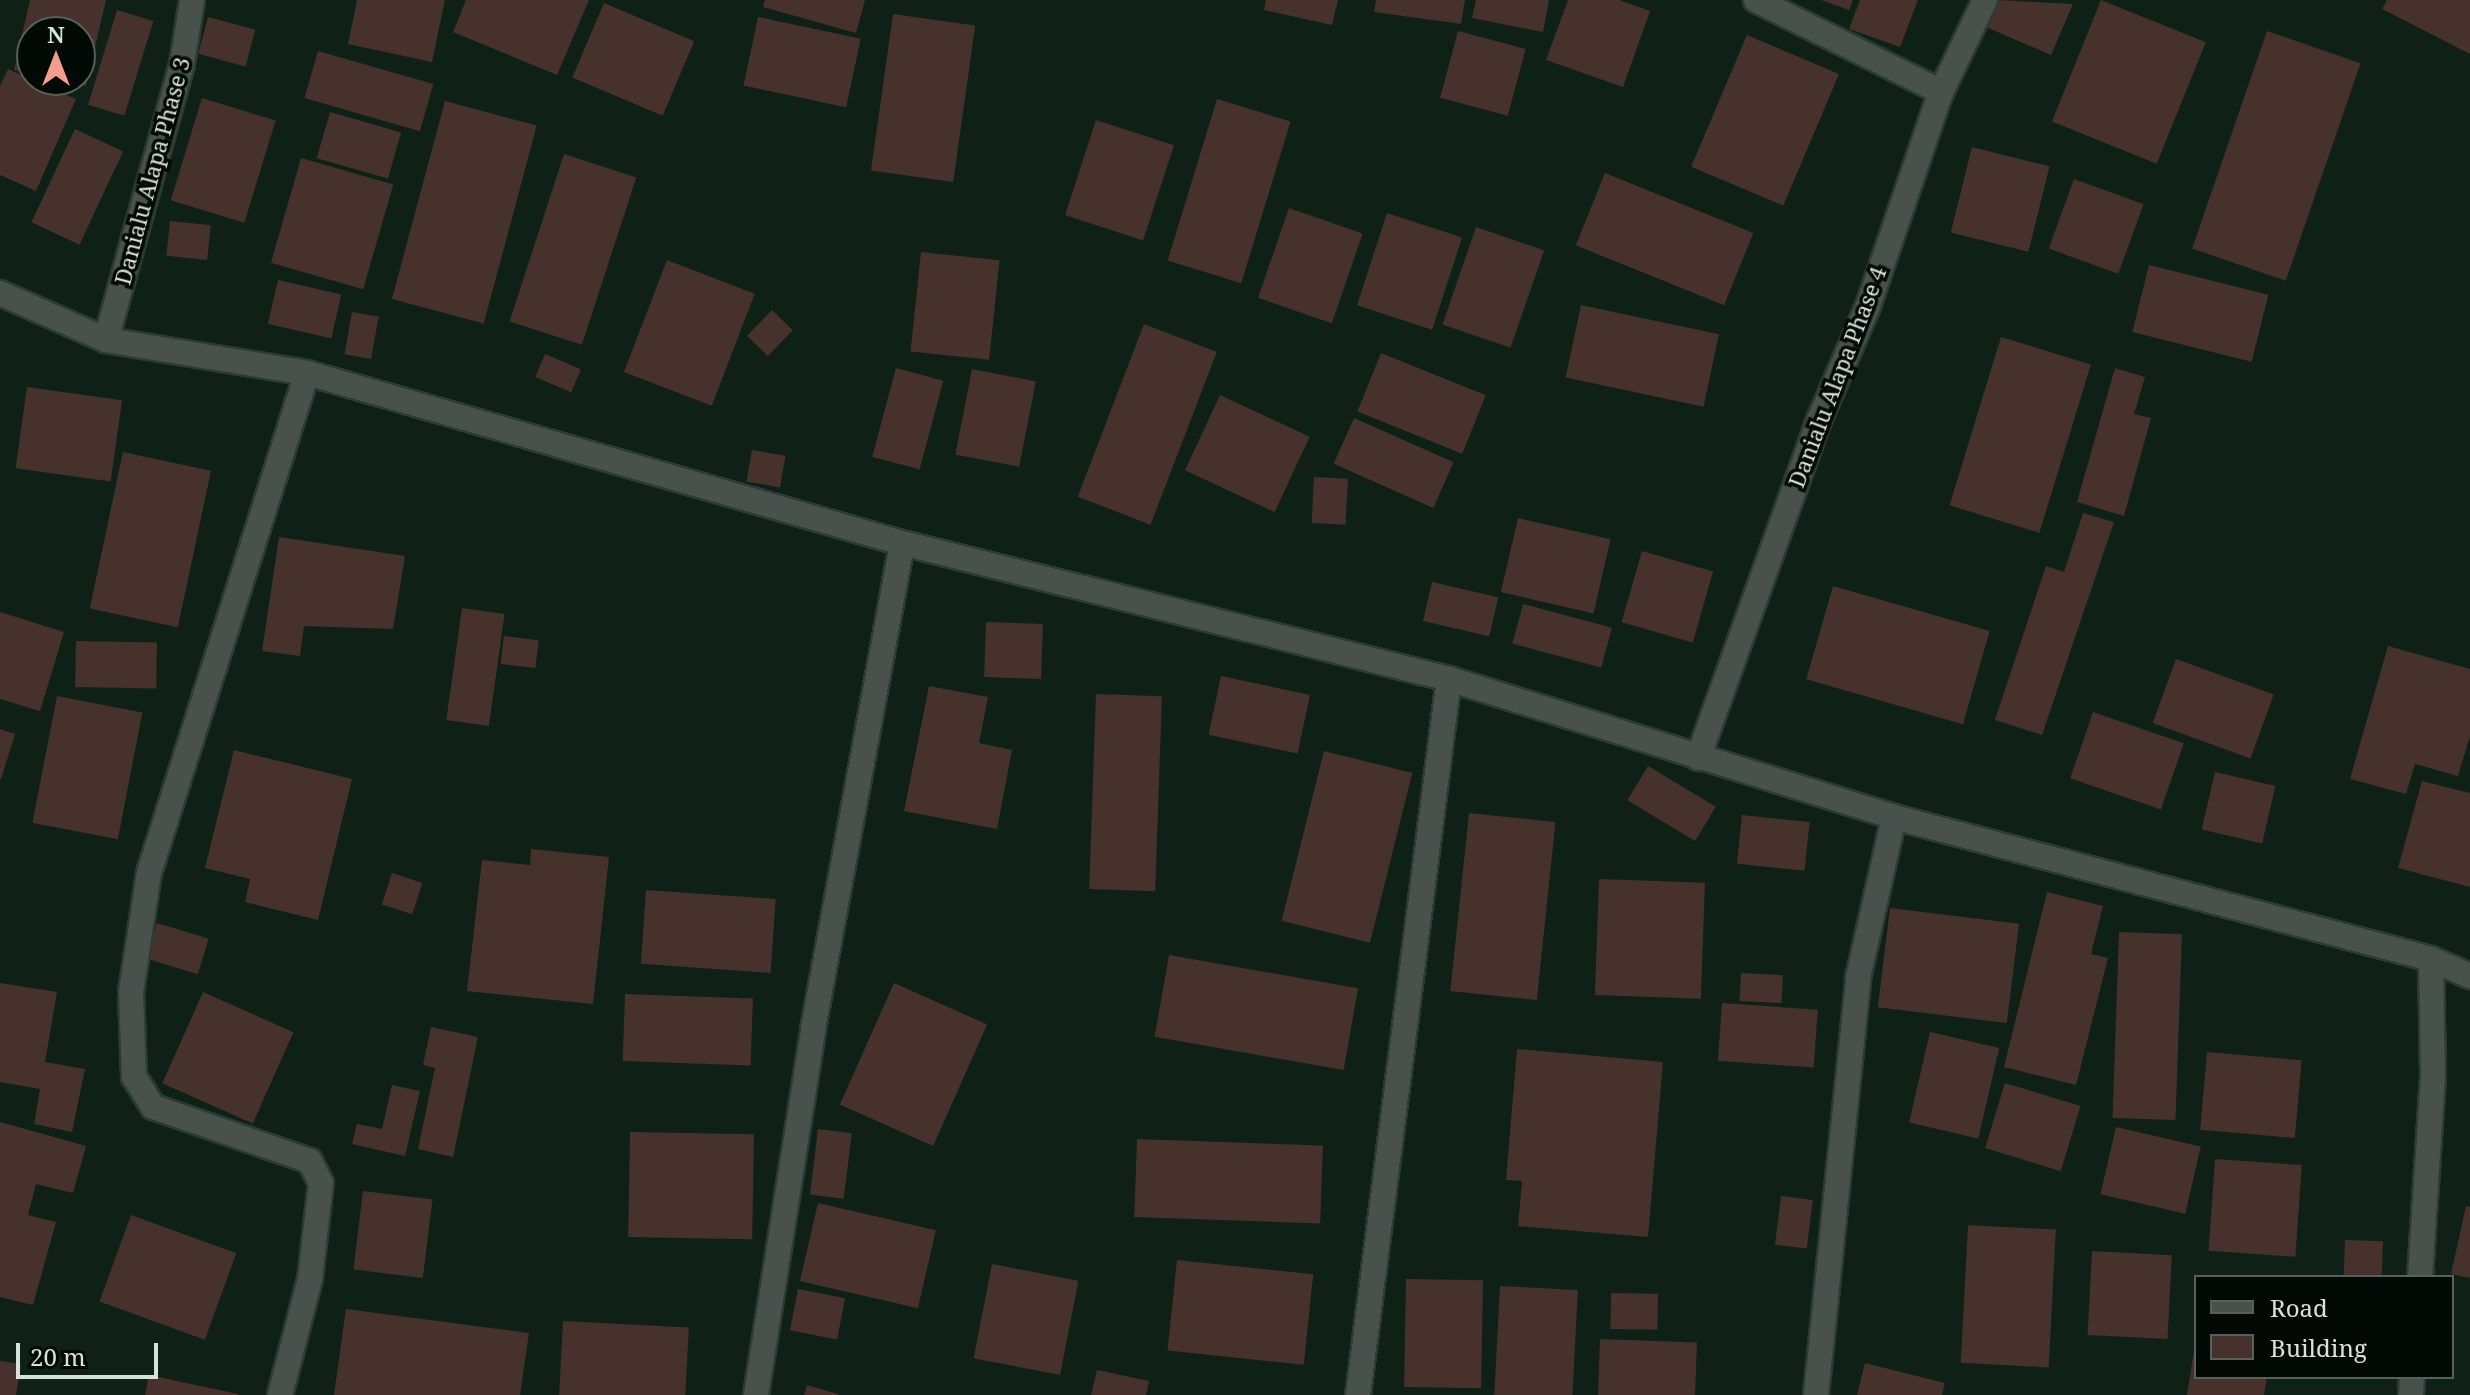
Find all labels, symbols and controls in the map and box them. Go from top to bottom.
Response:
north arrow [16,16,96,96]
text: N [47,19,65,49]
street label: Danialu Alapa Phase 3 [109,54,195,288]
street label: Danialu Alapa Phase 4 [1783,263,1891,491]
legend [2194,1275,2454,1379]
text: Road [2270,1291,2328,1324]
scale bar [20,1327,162,1377]
text: Building [2270,1331,2367,1364]
text: 20 m [30,1340,86,1373]

